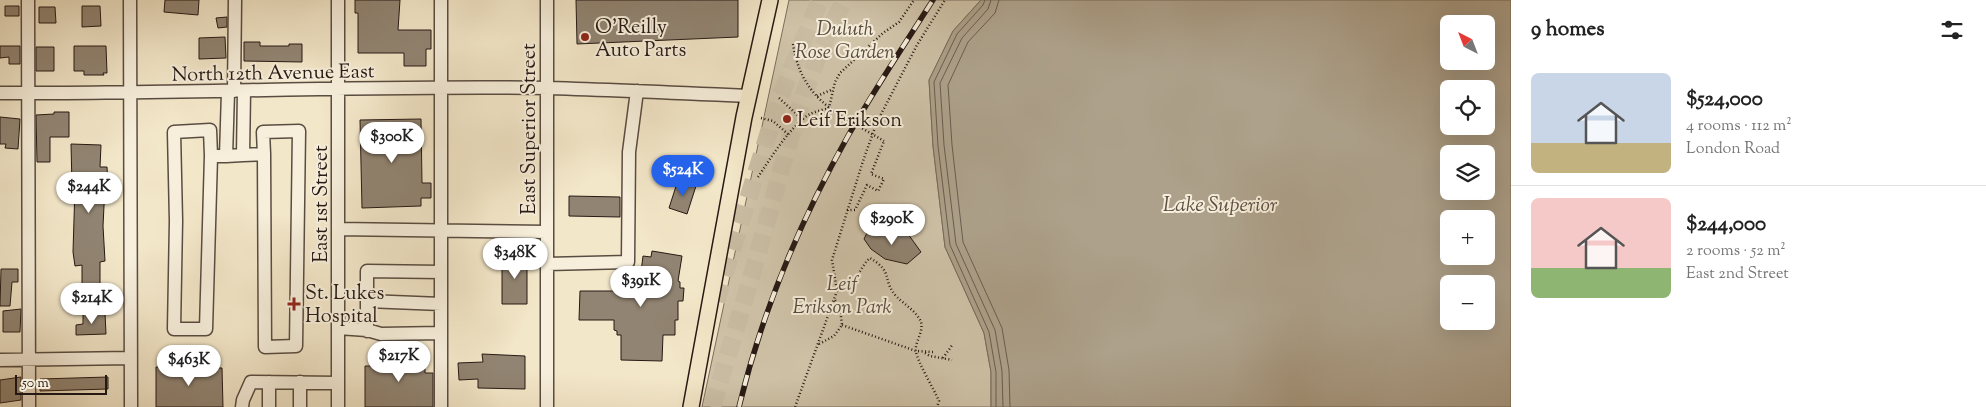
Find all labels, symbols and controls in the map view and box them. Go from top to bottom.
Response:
place label: O'Reilly Auto Parts [595,14,686,66]
north arrow [1440,15,1495,70]
map controls [1440,15,1495,330]
text: 9 homes [1531,15,1604,45]
park label: Duluth Rose Garden [795,16,895,68]
icon: filters [1938,16,1966,44]
marker: O'Reilly Auto Parts [579,31,591,43]
street label: East Superior Street [516,43,545,215]
street label: North 12th Avenue East [171,58,375,91]
button: locate [1440,80,1495,135]
text: $524,000 [1686,85,1763,115]
icon: home [1571,93,1631,153]
place label: Leif Erikson [797,107,902,136]
marker: Leif Erikson [781,113,793,125]
text: 4 rooms · 112 m² [1686,115,1792,138]
pin: $300K [357,121,427,164]
text: $300K [370,126,414,149]
text: London Road [1686,138,1780,161]
street label: East 1st Street [308,145,337,263]
button: layers [1440,145,1495,200]
pin: $524K [648,154,718,197]
text: $524K [662,159,704,182]
pin: $244K [54,172,124,214]
text: $244K [67,176,111,199]
water label: Lake Superior [1163,191,1278,221]
pin: $290K [857,204,927,246]
text: $290K [870,208,914,231]
button: + [1440,210,1495,265]
text: $244,000 [1686,210,1766,240]
icon: home [1571,218,1631,278]
pin: $348K [480,238,550,280]
text: 2 rooms · 52 m² [1686,240,1786,263]
text: $348K [494,242,536,265]
text: East 2nd Street [1686,263,1789,286]
pin: $391K [606,266,676,308]
text: $391K [621,270,661,293]
park label: Leif Erikson Park [792,271,892,323]
button: − [1440,275,1495,330]
place label: St. Lukes Hospital [305,280,384,332]
pin: $214K [57,282,127,325]
text: $214K [71,287,113,310]
marker: St. Lukes Hospital [287,297,301,311]
pin: $217K [364,340,434,383]
pin: $463K [154,344,224,387]
text: $217K [378,345,420,368]
text: $463K [168,349,210,372]
scale bar [15,372,108,395]
text: 50 m [22,374,49,394]

